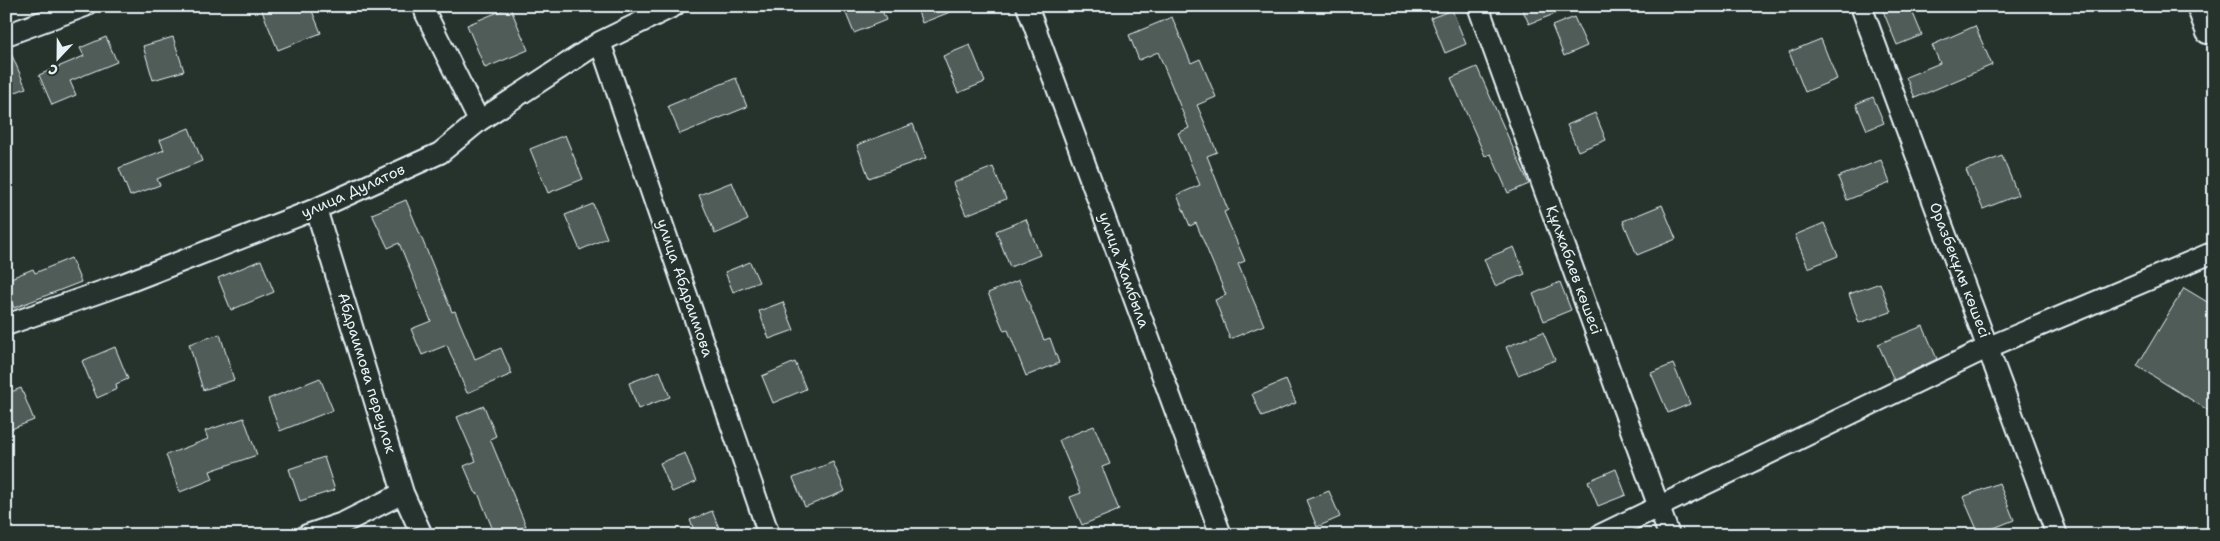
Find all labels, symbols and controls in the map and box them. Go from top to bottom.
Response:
north arrow [32,32,82,82]
text: С [46,60,60,80]
street label: улица Дулатов [298,159,408,223]
street label: Оразбекұлы көшесі [1925,199,1995,341]
street label: Құлжабаев көшесі [1541,203,1607,337]
street label: улица Жамбыла [1094,209,1154,331]
street label: улица Абдраимова [652,216,718,360]
street label: Абдраимова переулок [333,290,401,456]

